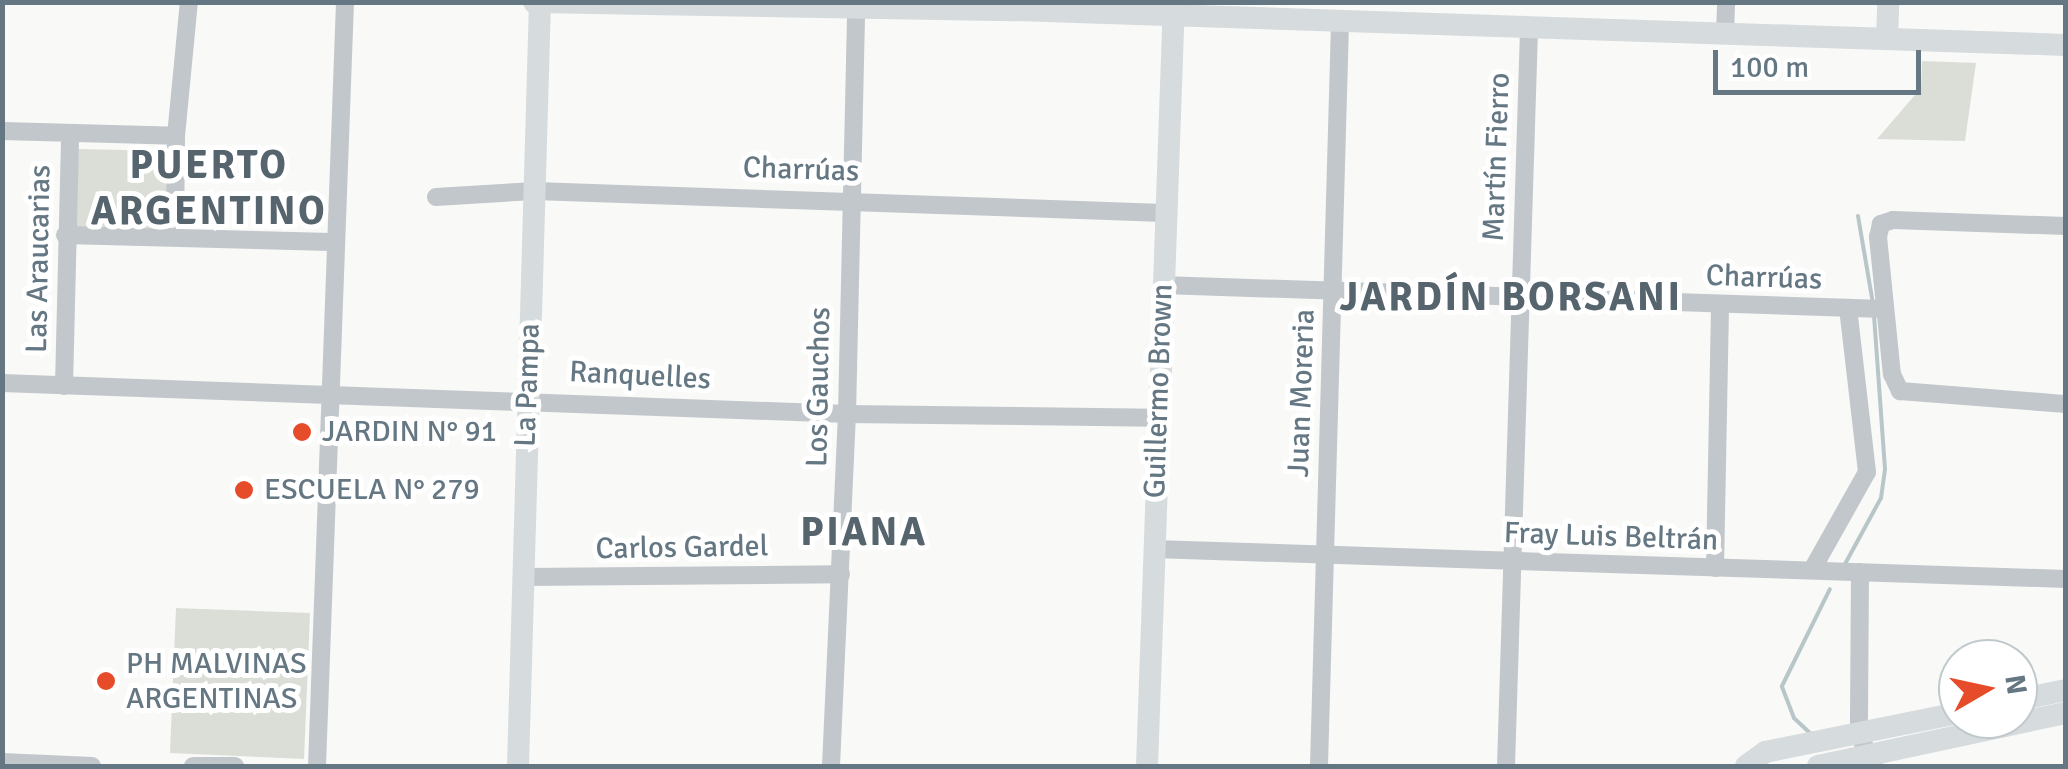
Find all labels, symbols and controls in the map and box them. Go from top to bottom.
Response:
scale bar [1718,30,1926,92]
text: 100 m [1730,49,1809,86]
street label: Martín Fierro [1476,72,1518,242]
district label: PUERTO ARGENTINO [91,141,327,235]
street label: Charrúas [742,150,860,190]
street label: Las Araucarias [19,165,59,353]
street label: Charrúas [1705,258,1823,298]
district label: JARDÍN BORSANI [1339,273,1683,321]
street label: Guillermo Brown [1137,283,1181,499]
street label: Los Gauchos [800,307,838,467]
street label: Juan Moreria [1281,308,1323,478]
street label: La Pampa [508,323,548,447]
street label: Ranquelles [568,354,712,398]
place label: JARDIN N° 91 [322,414,497,450]
marker: JARDIN N° 91 [291,421,313,443]
place label: ESCUELA N° 279 [264,472,480,508]
marker: ESCUELA N° 279 [233,479,255,501]
district label: PIANA [800,508,928,556]
street label: Fray Luis Beltrán [1503,515,1719,559]
street label: Carlos Gardel [595,528,769,568]
north arrow [1938,639,2038,739]
place label: PH MALVINAS ARGENTINAS [126,646,307,716]
marker: PH MALVINAS ARGENTINAS [95,670,117,692]
text: N [1997,672,2034,697]

